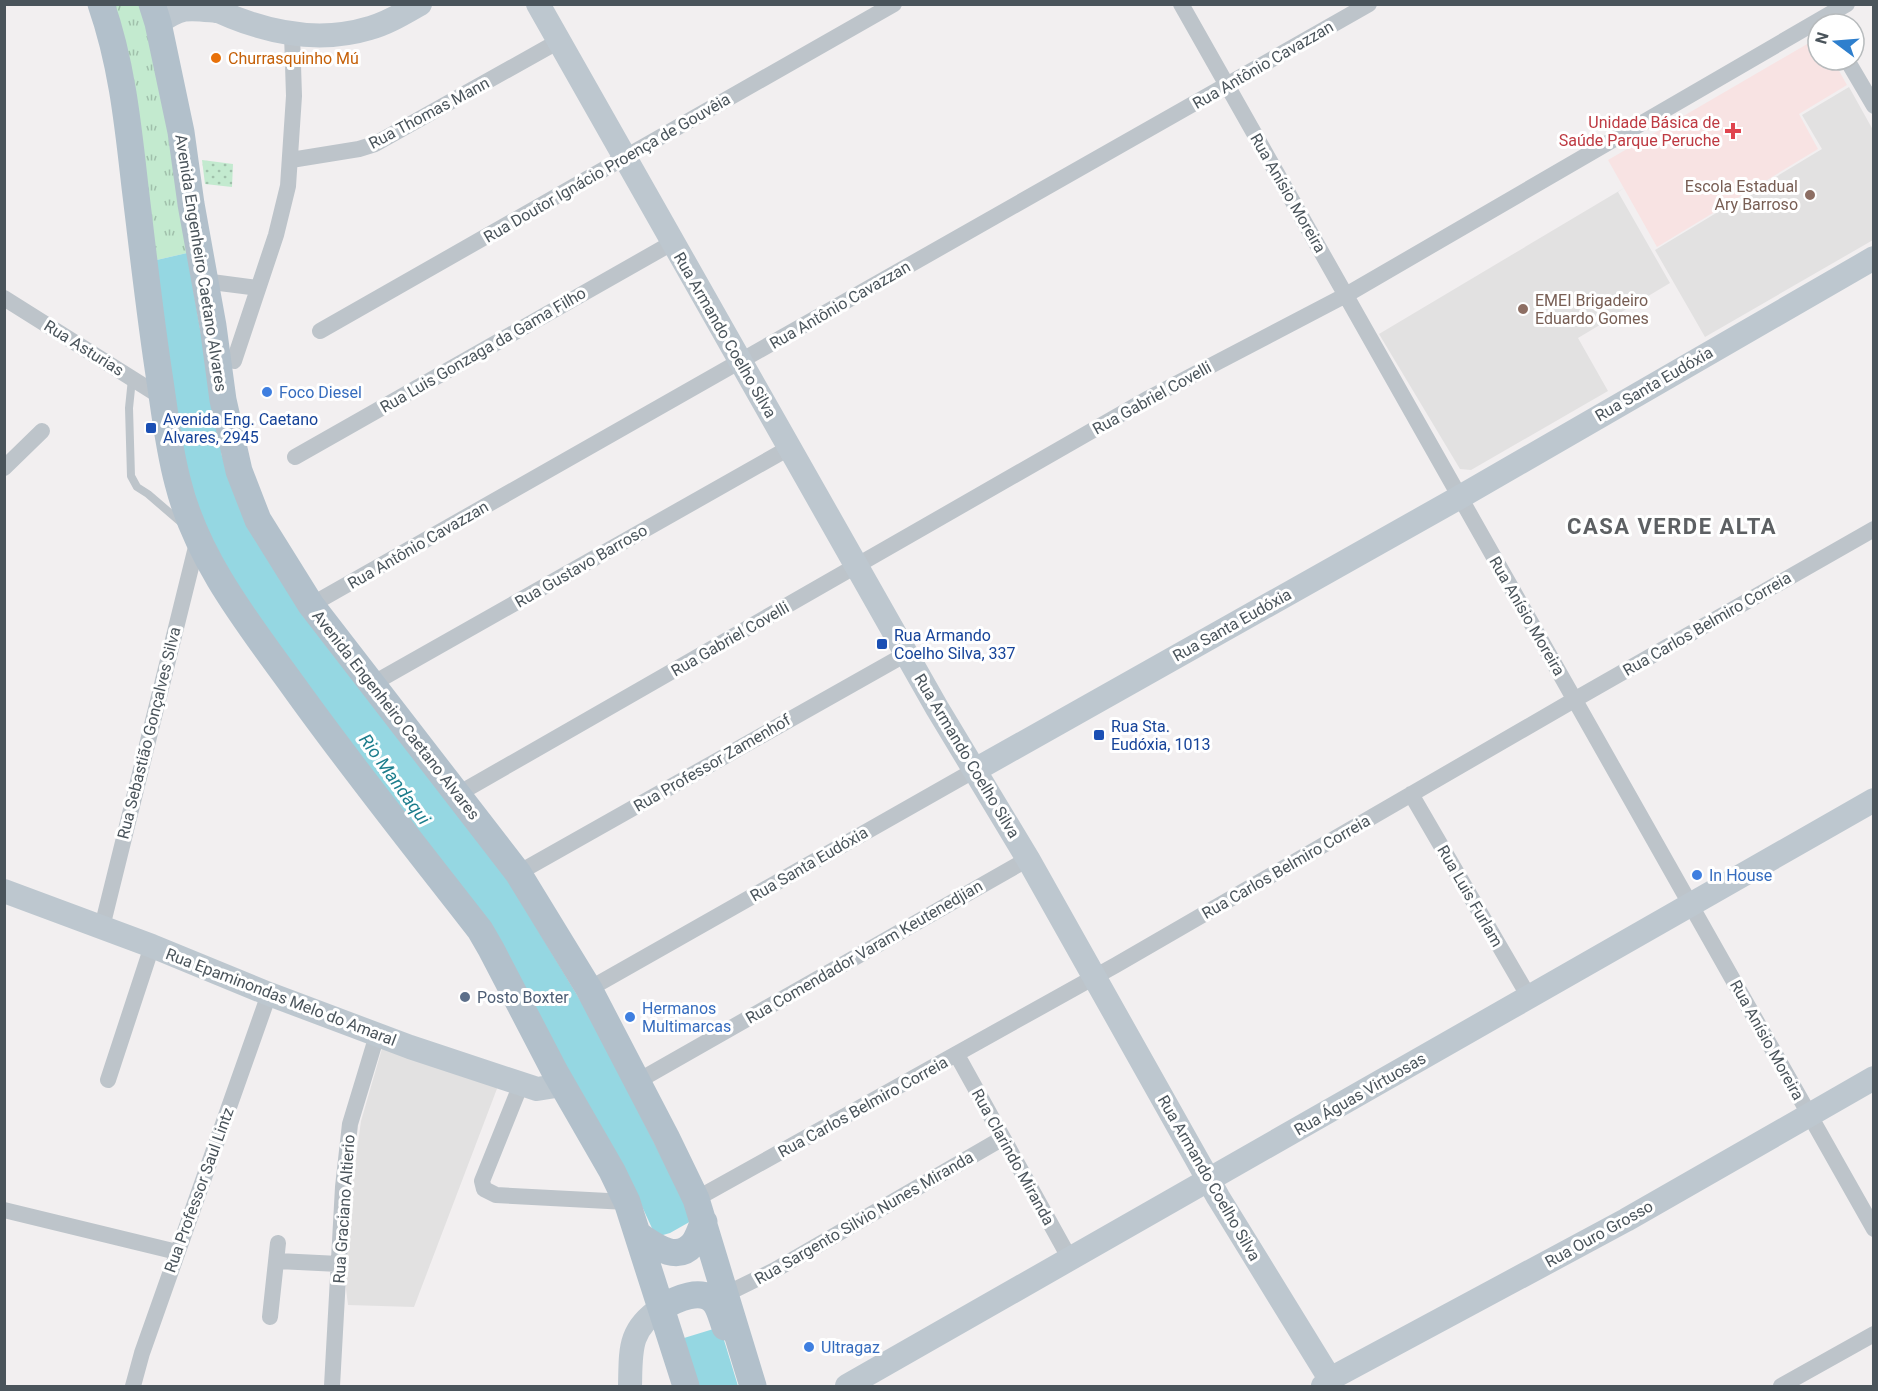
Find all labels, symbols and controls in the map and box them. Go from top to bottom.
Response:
north arrow [1806,12,1866,72]
street label: Rua Antônio Cavazzan [1189,17,1337,113]
text: N [1811,30,1833,46]
place label: Churrasquinho Mú [228,49,359,68]
marker: Churrasquinho Mú [209,51,223,65]
street label: Rua Thomas Mann [365,73,493,153]
street label: Rua Doutor Ignácio Proença de Gouvêia [480,89,734,247]
place label: Unidade Básica de Saúde Parque Peruche [1559,113,1720,150]
marker: Unidade Básica de Saúde Parque Peruche [1724,122,1742,140]
street label: Rua Anísio Moreira [1246,130,1330,256]
street label: Avenida Engenheiro Caetano Alvares [171,133,231,393]
place label: Escola Estadual Ary Barroso [1685,177,1798,214]
marker: Escola Estadual Ary Barroso [1803,188,1817,202]
street label: Rua Armando Coelho Silva [670,249,780,421]
street label: Rua Antônio Cavazzan [766,257,914,353]
street label: Rua Luis Gonzaga da Gama Filho [377,283,589,417]
place label: EMEI Brigadeiro Eduardo Gomes [1535,291,1649,328]
marker: EMEI Brigadeiro Eduardo Gomes [1516,302,1530,316]
street label: Rua Asturias [41,316,127,380]
street label: Rua Santa Eudóxia [1592,343,1716,425]
street label: Rua Gabriel Covelli [1089,357,1215,439]
place label: Foco Diesel [279,383,362,402]
marker: Foco Diesel [260,385,274,399]
place label: Avenida Eng. Caetano Alvares, 2945 [163,410,318,447]
marker: Avenida Eng. Caetano Alvares, 2945 [144,421,158,435]
street label: Rua Antônio Cavazzan [344,497,492,593]
district label: CASA VERDE ALTA [1567,514,1777,539]
street label: Rua Gustavo Barroso [511,520,651,612]
street label: Rua Anísio Moreira [1485,553,1569,679]
street label: Rua Carlos Belmiro Correia [1620,568,1794,680]
street label: Rua Santa Eudóxia [1169,585,1295,665]
street label: Rua Gabriel Covelli [668,598,792,680]
street label: Avenida Engenheiro Caetano Alvares [308,607,484,823]
street label: Rua Sebastião Gonçalves Silva [113,625,185,841]
place label: Rua Armando Coelho Silva, 337 [894,626,1016,663]
marker: Rua Armando Coelho Silva, 337 [875,637,889,651]
street label: Rua Armando Coelho Silva [910,670,1024,842]
street label: Rua Professor Zamenhof [630,710,794,816]
place label: Rua Sta. Eudóxia, 1013 [1111,717,1210,754]
marker: Rua Sta. Eudóxia, 1013 [1092,728,1106,742]
water label: Rio Mandaqui [355,730,435,829]
street label: Rua Carlos Belmiro Correia [1199,811,1373,923]
street label: Rua Santa Eudóxia [747,823,871,905]
street label: Rua Luis Furlam [1433,842,1507,950]
place label: In House [1709,866,1772,885]
marker: In House [1690,868,1704,882]
street label: Rua Comendador Varam Keutenedjian [742,876,986,1028]
street label: Rua Epaminondas Melo do Amaral [163,944,399,1050]
street label: Rua Anísio Moreira [1726,977,1808,1103]
place label: Posto Boxter [477,988,569,1007]
marker: Posto Boxter [458,990,472,1004]
place label: Hermanos Multimarcas [642,999,731,1036]
marker: Hermanos Multimarcas [623,1010,637,1024]
street label: Rua Águas Virtuosas [1291,1049,1429,1139]
street label: Rua Carlos Belmiro Correia [775,1052,951,1162]
street label: Rua Clarindo Miranda [968,1086,1058,1228]
street label: Rua Armando Coelho Silva [1154,1092,1264,1264]
street label: Rua Professor Saul Lintz [160,1105,238,1275]
street label: Rua Graciano Altierio [329,1134,359,1284]
street label: Rua Sargento Silvio Nunes Miranda [751,1147,977,1289]
street label: Rua Ouro Grosso [1542,1196,1656,1272]
place label: Ultragaz [821,1338,880,1357]
marker: Ultragaz [802,1340,816,1354]

